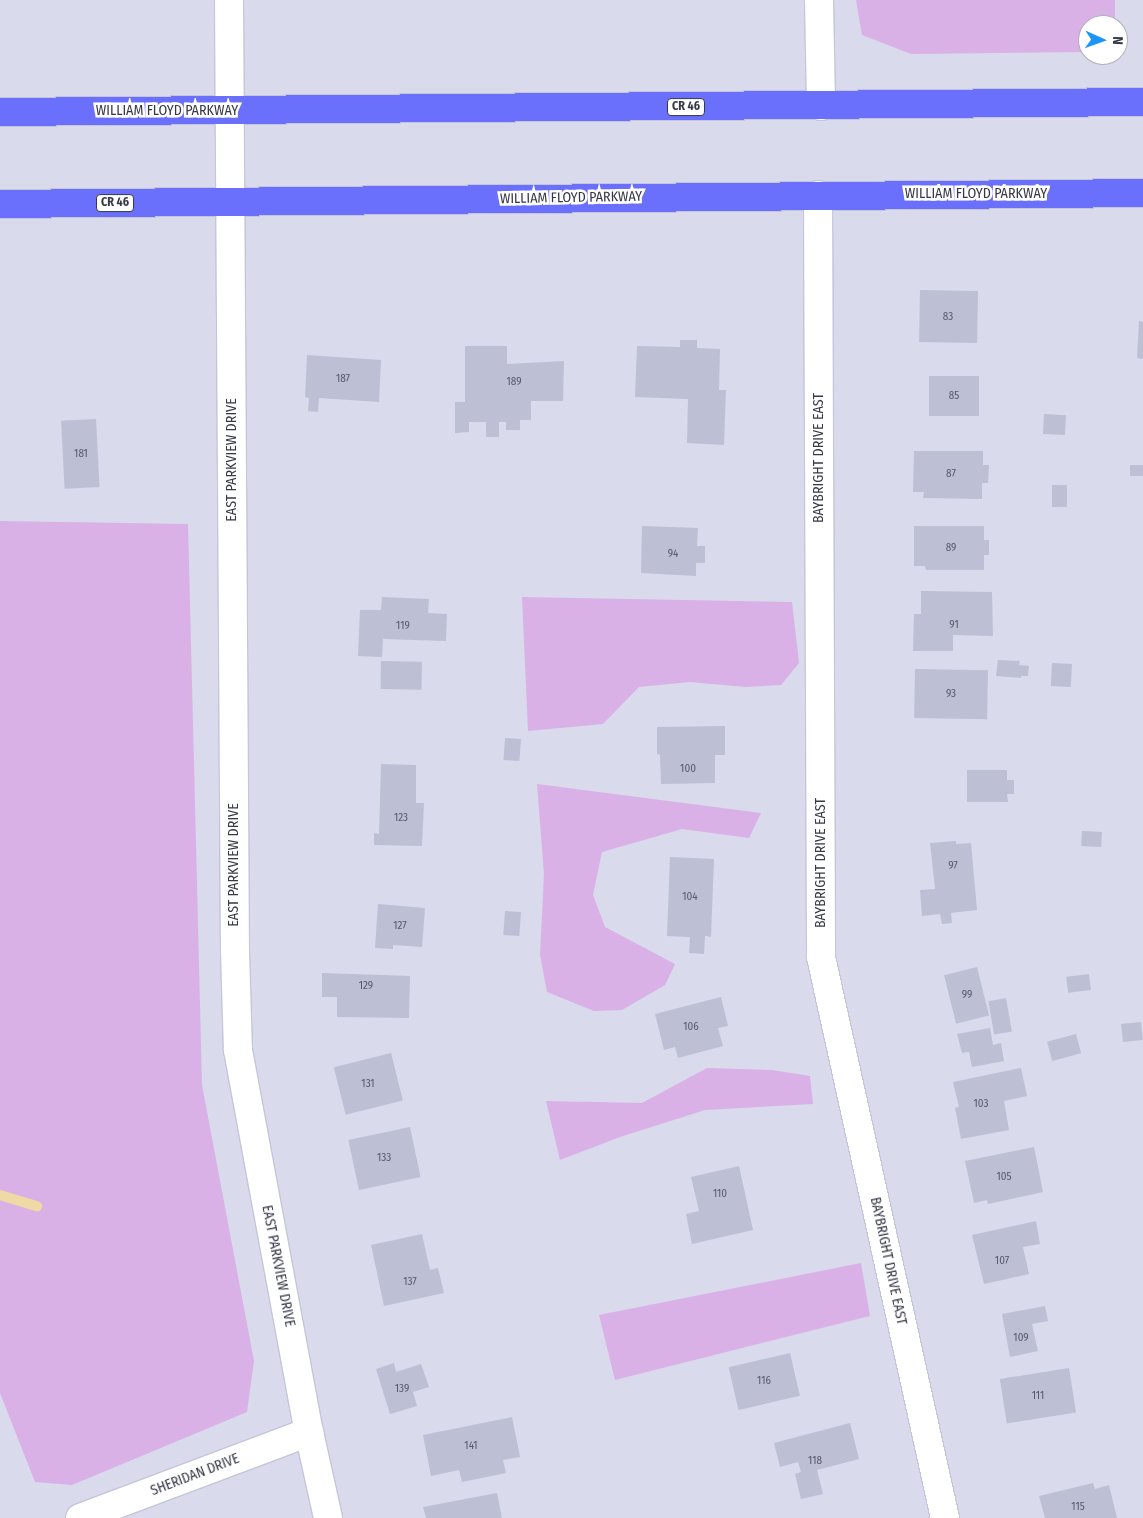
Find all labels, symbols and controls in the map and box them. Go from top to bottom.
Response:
north arrow [1078,15,1128,65]
text: N [1109,36,1126,45]
road number: CR 46 [666,98,706,116]
street label: WILLIAM FLOYD PARKWAY [96,103,238,119]
street label: WILLIAM FLOYD PARKWAY [905,186,1047,202]
street label: WILLIAM FLOYD PARKWAY [500,188,642,208]
road number: CR 46 [95,194,135,212]
house number: 83 [943,310,953,324]
house number: 187 [336,372,350,386]
house number: 189 [507,375,521,389]
house number: 85 [949,389,959,403]
street label: BAYBRIGHT DRIVE EAST [811,393,827,523]
street label: EAST PARKVIEW DRIVE [224,398,240,522]
house number: 181 [74,447,88,461]
house number: 87 [946,467,956,481]
house number: 89 [946,541,956,555]
house number: 94 [668,547,678,561]
house number: 91 [949,618,959,632]
house number: 119 [396,619,410,633]
house number: 93 [946,687,956,701]
house number: 100 [680,762,696,776]
street label: BAYBRIGHT DRIVE EAST [813,798,829,928]
street label: EAST PARKVIEW DRIVE [226,803,242,927]
house number: 123 [394,811,408,825]
house number: 97 [948,859,958,873]
house number: 104 [682,890,698,904]
house number: 127 [393,919,407,933]
house number: 129 [359,979,373,993]
house number: 99 [962,988,972,1002]
house number: 106 [683,1020,699,1034]
house number: 131 [361,1077,375,1091]
house number: 103 [974,1097,988,1111]
house number: 133 [377,1151,391,1165]
house number: 105 [996,1170,1012,1184]
house number: 110 [713,1187,727,1201]
street label: BAYBRIGHT DRIVE EAST [866,1196,910,1326]
street label: EAST PARKVIEW DRIVE [258,1204,298,1328]
house number: 107 [995,1254,1009,1268]
house number: 137 [403,1275,417,1289]
house number: 109 [1013,1331,1029,1345]
house number: 116 [757,1374,771,1388]
house number: 139 [395,1382,409,1396]
house number: 111 [1032,1389,1044,1403]
house number: 141 [464,1439,478,1453]
street label: SHERIDAN DRIVE [148,1450,242,1500]
house number: 118 [808,1454,822,1468]
house number: 115 [1071,1500,1085,1514]

